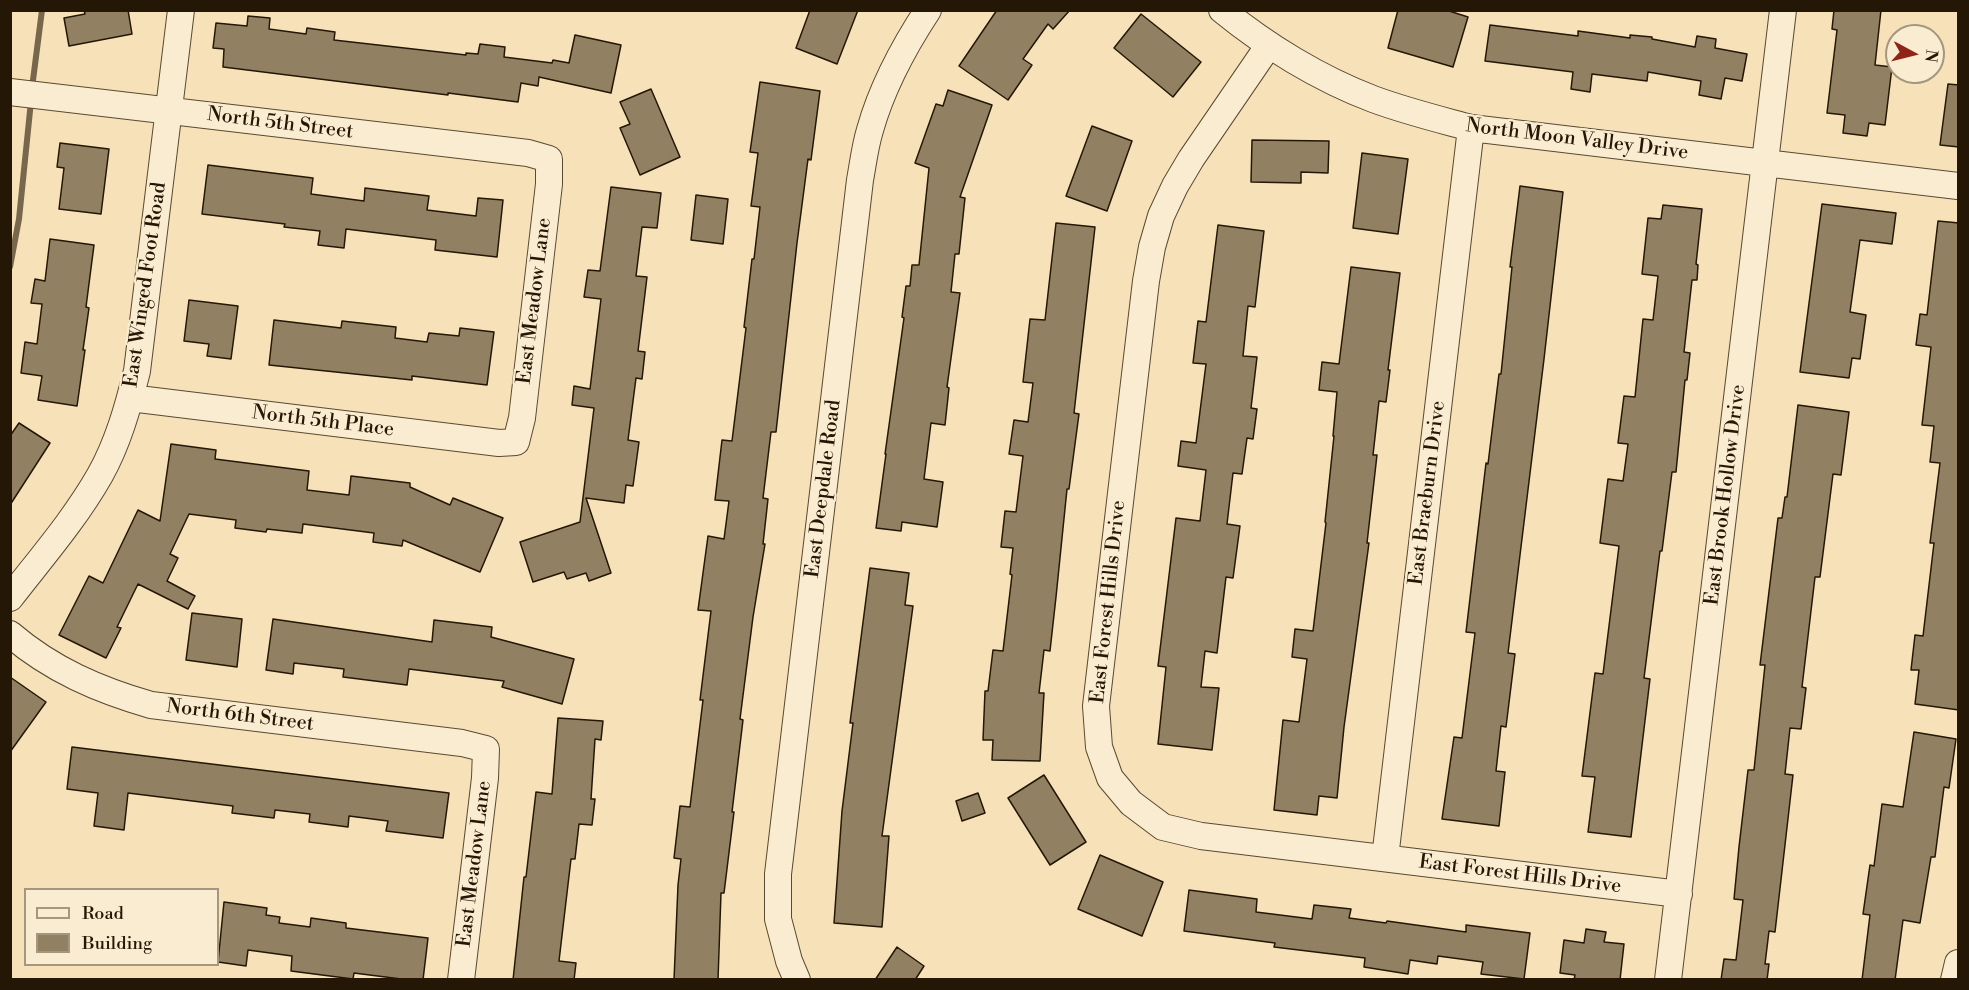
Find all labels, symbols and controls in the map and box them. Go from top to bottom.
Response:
north arrow [1885,24,1945,84]
text: N [1920,48,1942,63]
street label: North 5th Street [206,103,354,145]
street label: North Moon Valley Drive [1464,114,1690,166]
street label: East Winged Foot Road [120,181,172,389]
street label: East Meadow Lane [513,216,557,386]
street label: East Brook Hollow Drive [1701,383,1751,607]
street label: East Deepdale Road [801,399,847,579]
street label: East Braeburn Drive [1405,399,1451,587]
street label: North 5th Place [251,401,395,443]
street label: East Forest Hills Drive [1086,499,1132,705]
street label: North 6th Street [165,695,315,737]
street label: East Meadow Lane [453,779,497,949]
street label: East Forest Hills Drive [1417,851,1623,899]
legend [24,888,219,966]
text: Road [82,902,124,925]
text: Building [82,932,152,955]

